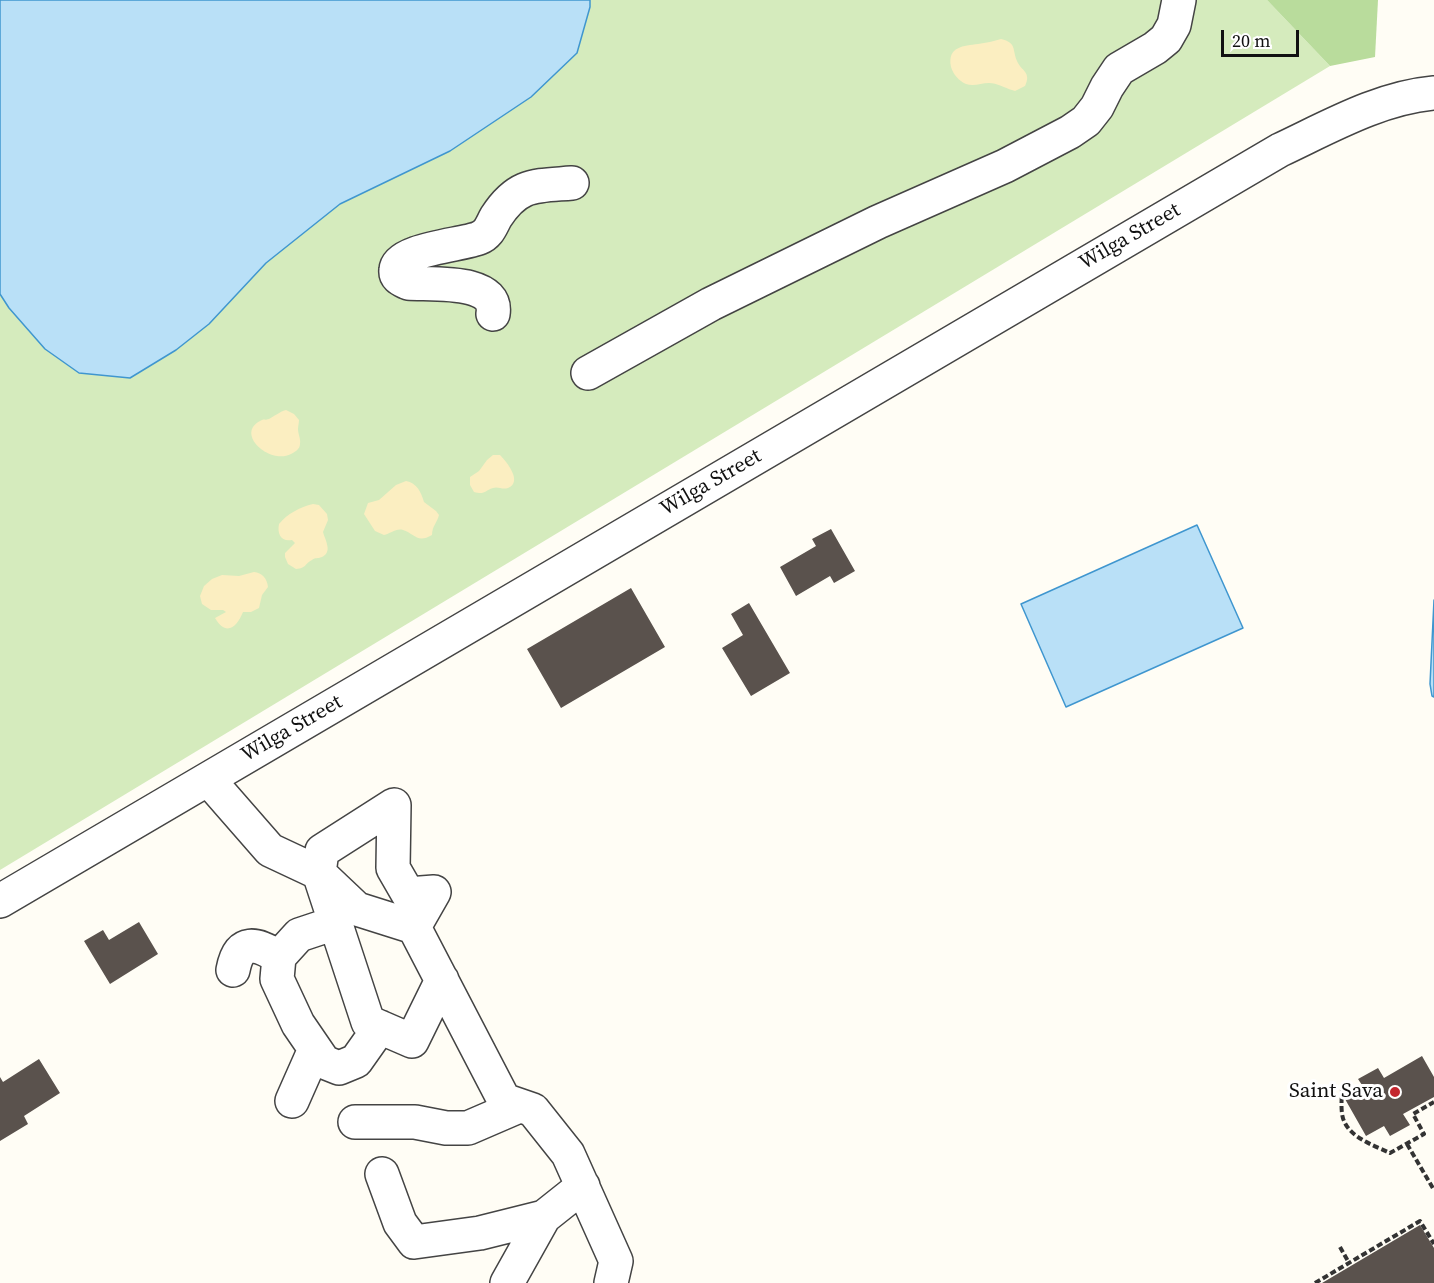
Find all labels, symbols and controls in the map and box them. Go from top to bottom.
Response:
scale bar [1224,18,1302,56]
text: 20 m [1232,28,1270,53]
street label: Wilga Street [1075,198,1185,276]
street label: Wilga Street [656,444,766,522]
street label: Wilga Street [237,690,347,768]
place label: Saint Sava [1289,1079,1383,1105]
marker: Saint Sava [1388,1085,1402,1099]

